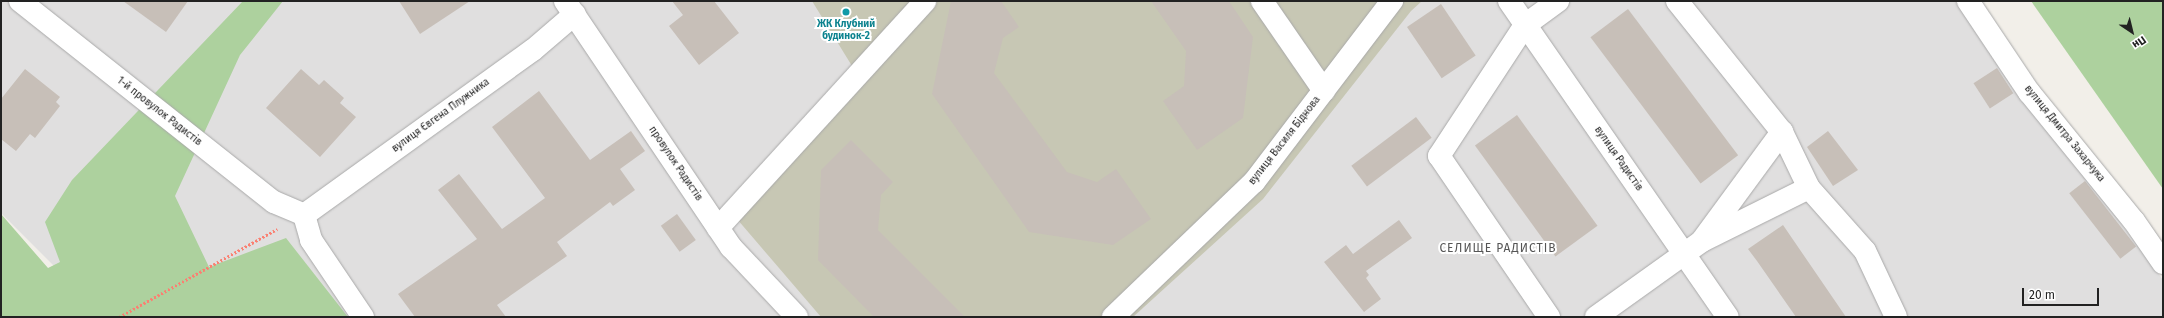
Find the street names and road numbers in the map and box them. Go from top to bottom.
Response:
street label: 1-й провулок Радистів [114,75,204,149]
street label: вулиця Євгена Плужника [390,77,492,155]
street label: вулиця Дмитра Захарчука [2021,83,2107,185]
street label: вулиця Василя Біднова [1247,94,1323,188]
street label: провулок Радистів [646,124,704,204]
street label: вулиця Радистів [1591,124,1645,194]

